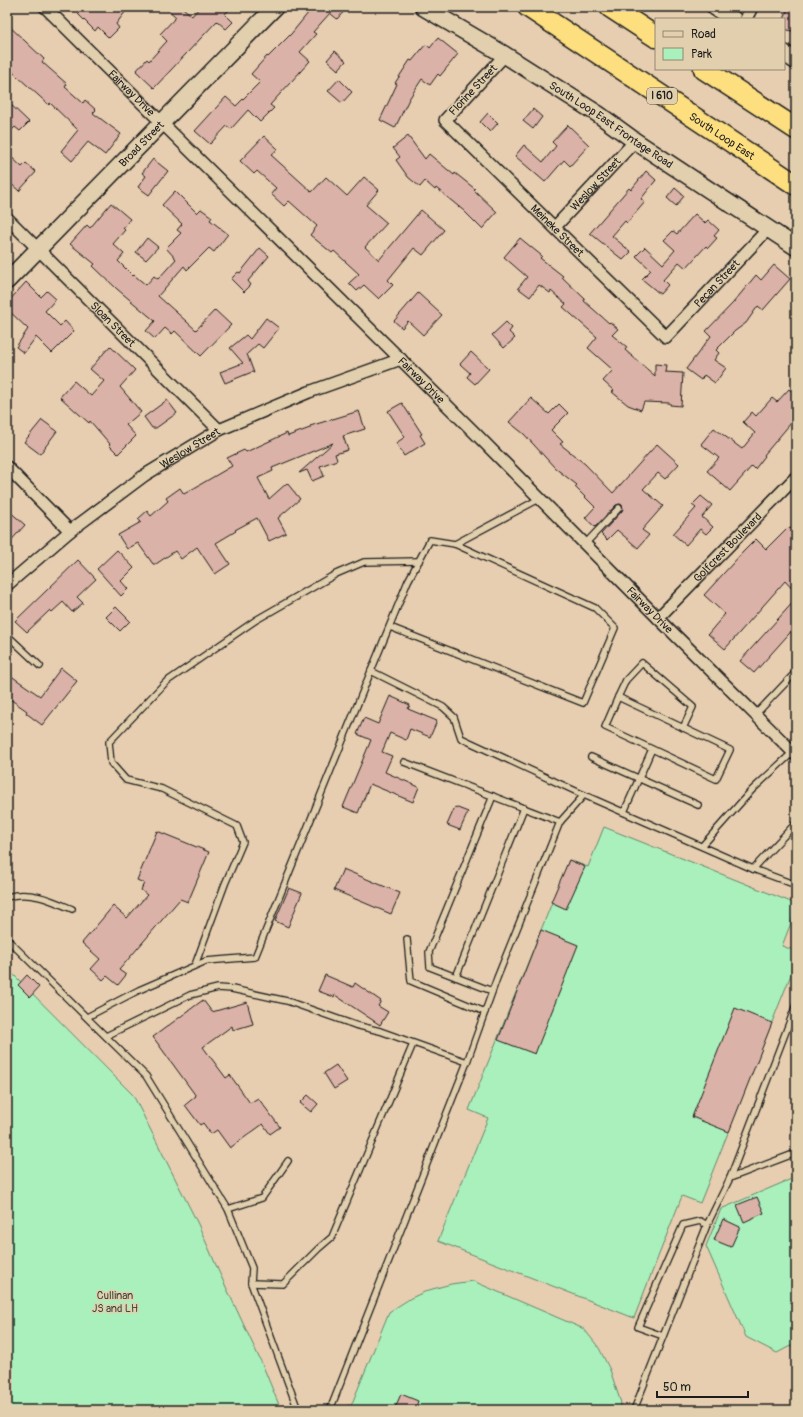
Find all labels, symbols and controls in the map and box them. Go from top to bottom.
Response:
legend [655,18,785,70]
text: Road [691,27,716,42]
text: Park [691,47,712,62]
street label: Florine Street [446,61,500,118]
street label: Fairway Drive [106,67,158,119]
street label: South Loop East Frontage Road [547,78,675,171]
road number: I 610 [647,88,677,104]
street label: South Loop East [687,110,758,163]
street label: Broad Street [116,118,167,169]
street label: Weslow Street [567,154,623,213]
street label: Meineke Street [528,201,587,260]
street label: Pecan Street [691,256,743,310]
street label: Sloan Street [88,299,139,350]
street label: Fairway Drive [396,354,448,406]
street label: Weslow Street [157,424,223,471]
street label: Golfcrest Boulevard [691,510,764,585]
street label: Fairway Drive [624,584,676,636]
park label: Cullinan JS and LH [92,1289,138,1315]
scale bar [657,1373,748,1399]
text: 50 m [663,1380,691,1395]

